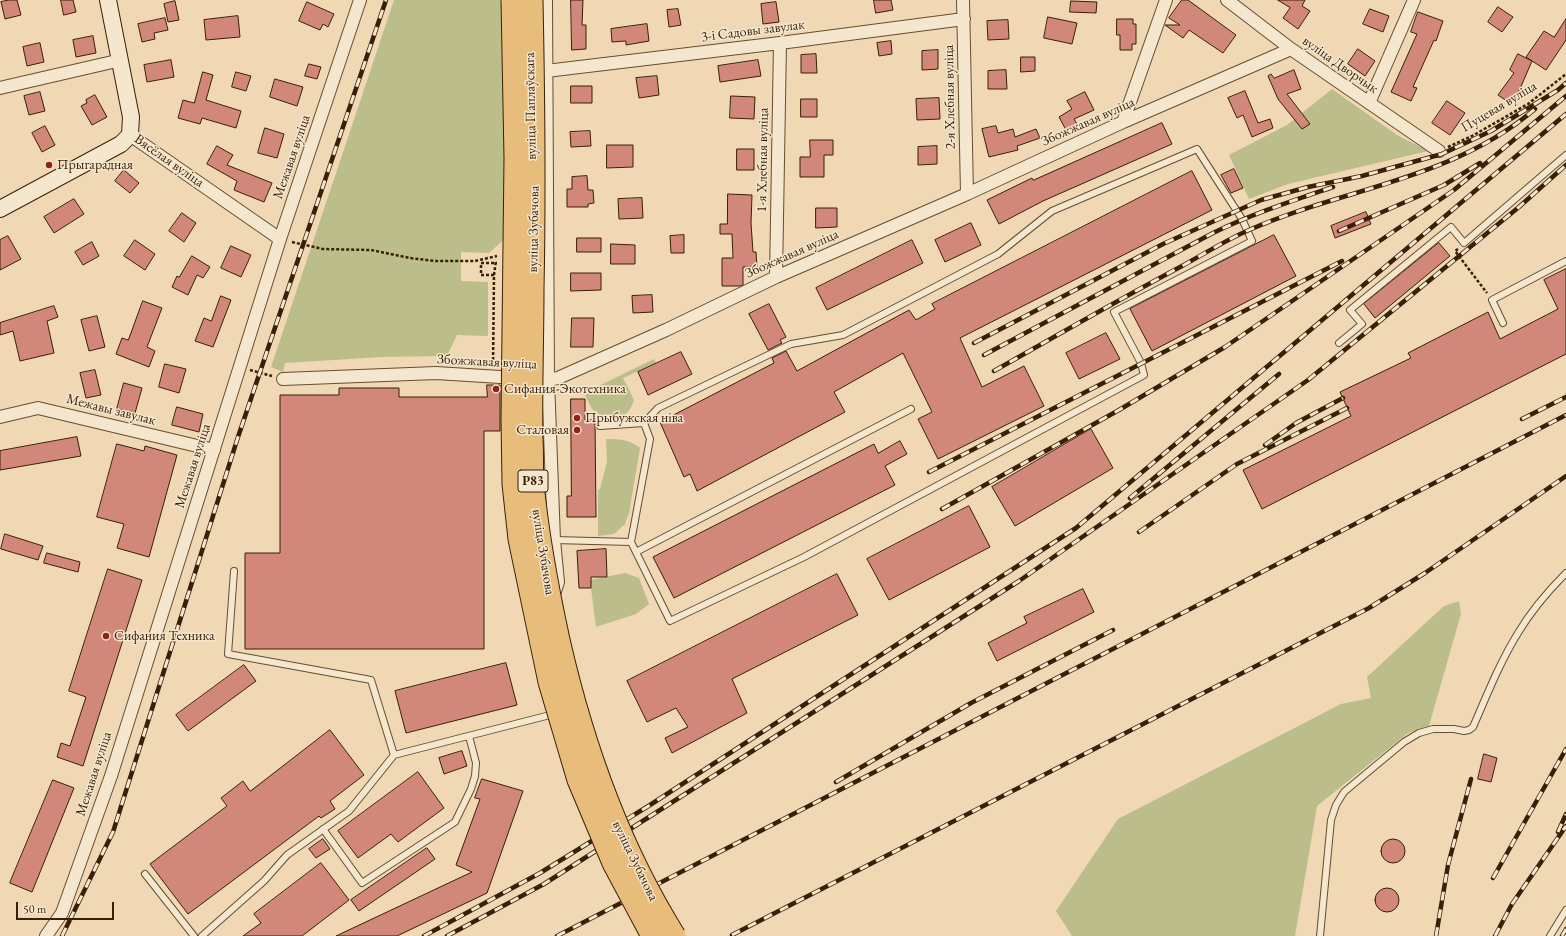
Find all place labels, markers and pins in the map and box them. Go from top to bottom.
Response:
place label: Прыгарадная [57,157,133,173]
marker: Прыгарадная [44,160,54,170]
place label: Сифания-Экотехника [504,381,626,397]
marker: Сифания-Экотехника [491,384,501,394]
place label: Прыбужская ніва [585,410,683,426]
marker: Прыбужская ніва [572,413,582,423]
place label: Сталовая [516,422,569,438]
marker: Сталовая [572,425,582,435]
place label: Сифания Техника [114,628,215,644]
marker: Сифания Техника [101,631,111,641]

